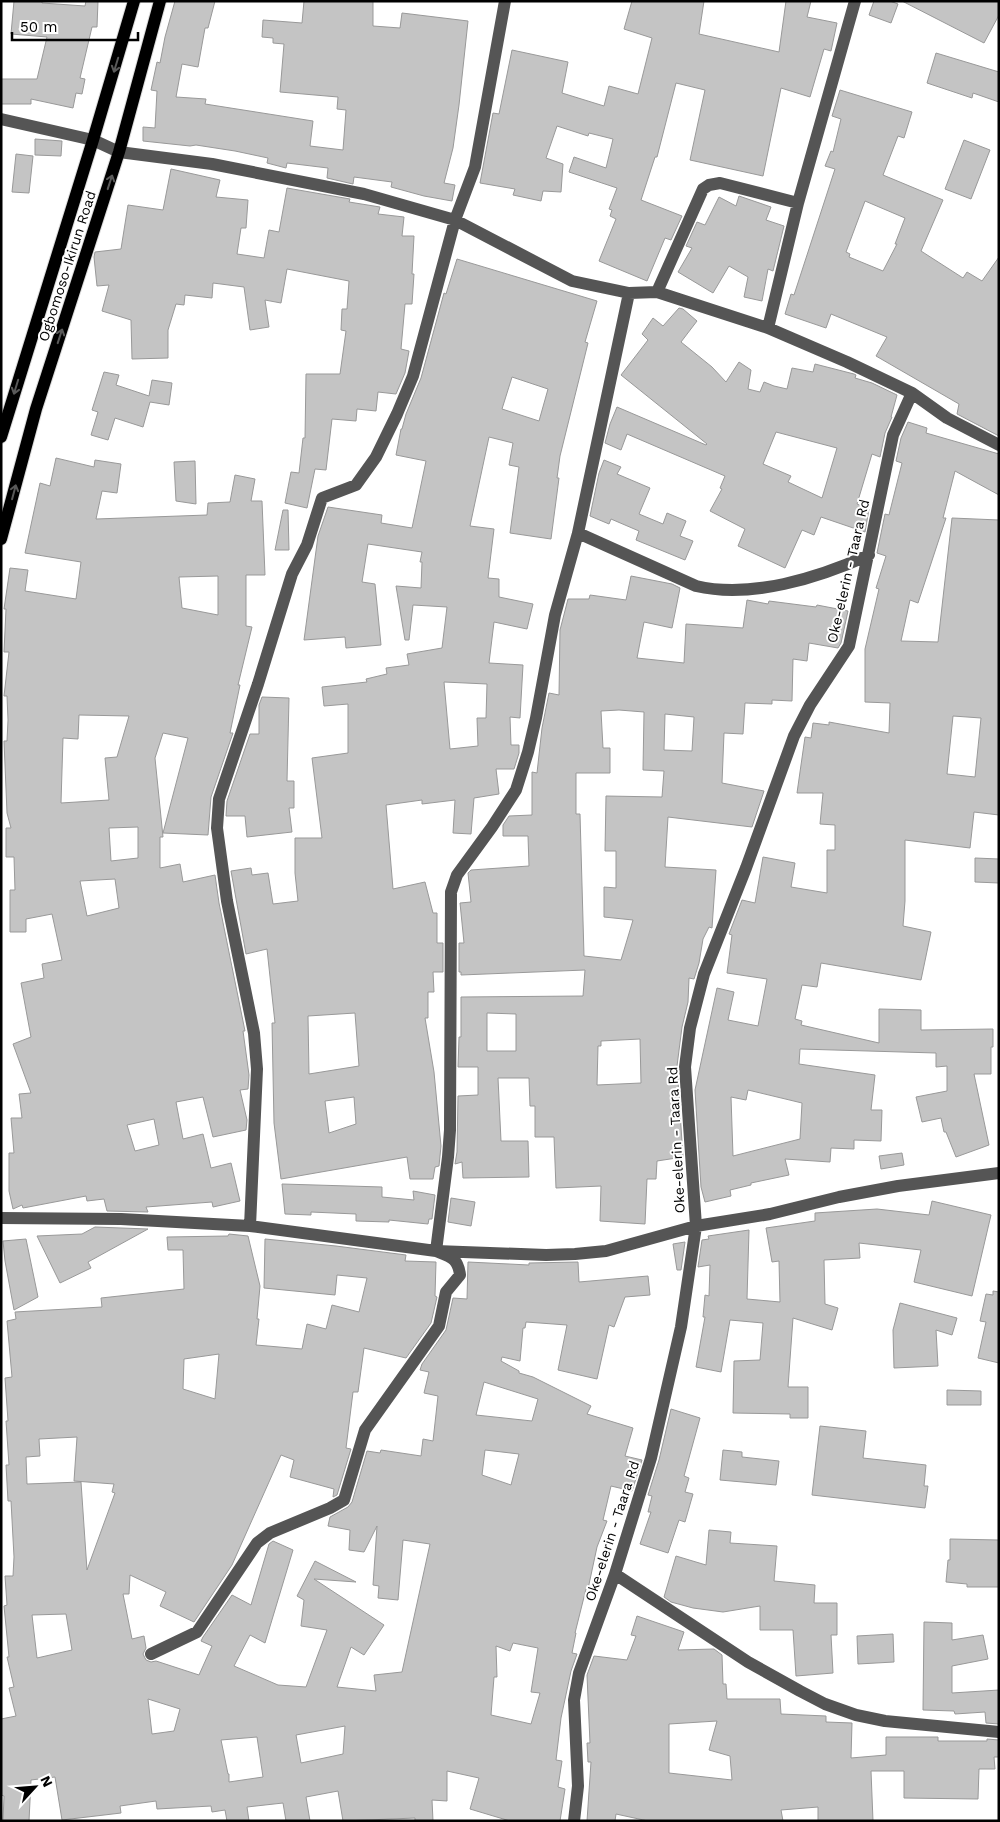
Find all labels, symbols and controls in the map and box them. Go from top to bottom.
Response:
scale bar [12,10,139,42]
text: 50 m [20,18,57,36]
one-way arrow [110,57,120,73]
one-way arrow [105,174,115,190]
street label: Ogbomoso-Ikirun Road [35,189,99,343]
one-way arrow [55,328,65,344]
one-way arrow [11,379,21,395]
one-way arrow [9,484,19,500]
street label: Oke-elerin - Taara Rd [824,498,872,644]
street label: Oke-elerin - Taara Rd [664,1066,688,1214]
street label: Oke-elerin - Taara Rd [582,1459,642,1603]
north arrow [10,1762,60,1812]
text: N [37,1773,56,1789]

